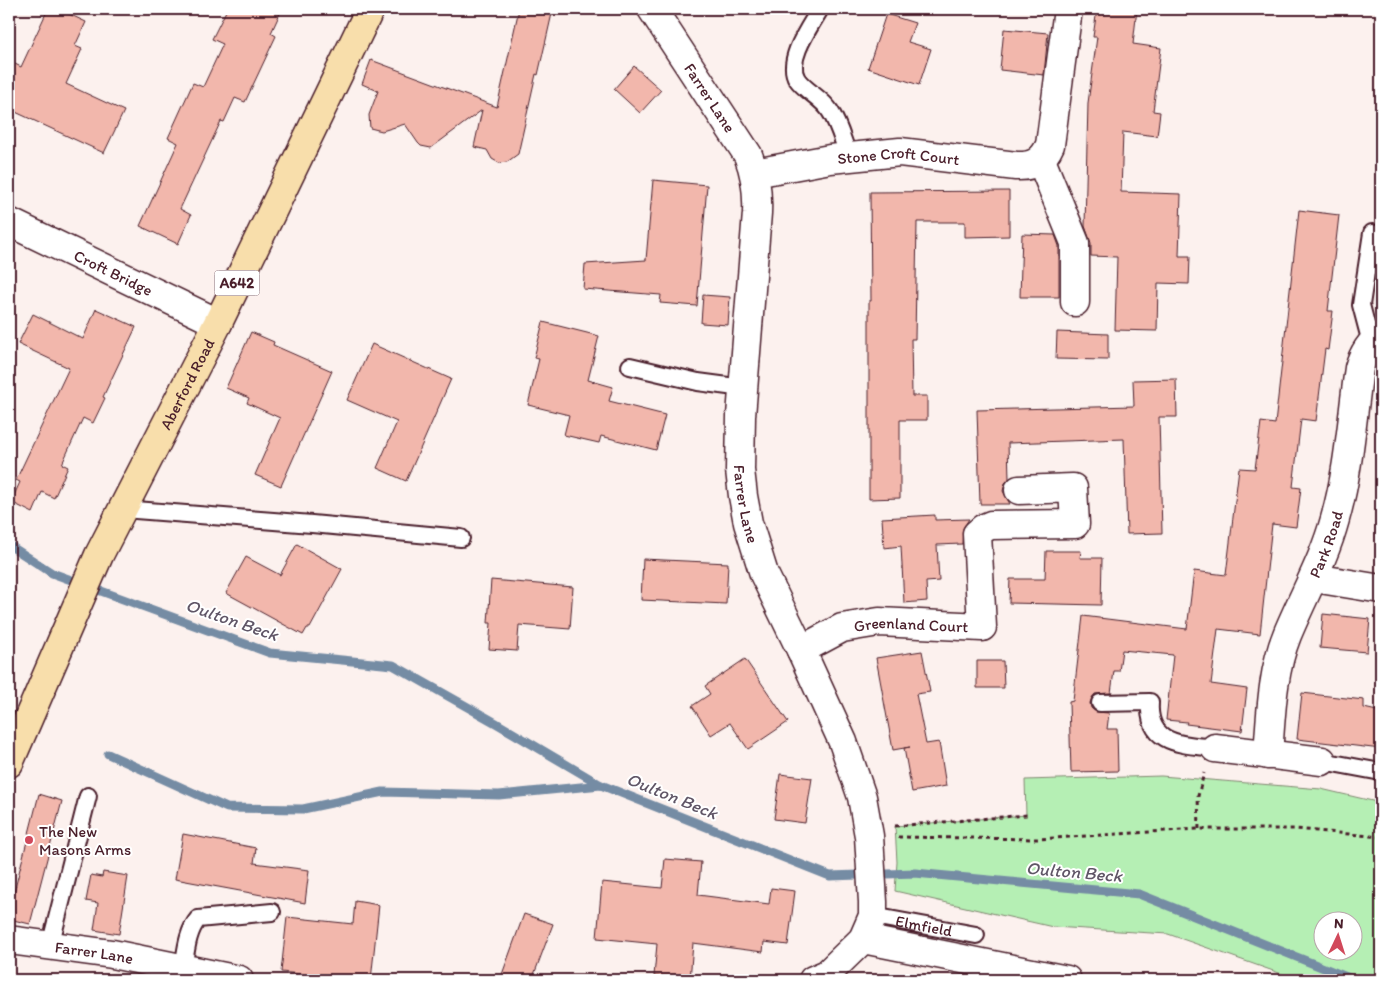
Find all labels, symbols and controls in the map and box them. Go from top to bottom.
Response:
street label: Farrer Lane [680,60,739,136]
street label: Stone Croft Court [836,143,960,169]
street label: Croft Bridge [71,246,156,300]
road number: A642 [214,270,260,296]
street label: Aberford Road [156,335,219,433]
street label: Farrer Lane [730,465,763,545]
street label: Park Road [1305,508,1347,581]
water label: Oulton Beck [183,594,283,647]
street label: Greenland Court [852,613,969,636]
water label: Oulton Beck [623,768,722,825]
place label: The New Masons Arms [39,822,131,859]
marker: The New Masons Arms [23,834,35,846]
water label: Oulton Beck [1025,857,1125,887]
street label: Elmfield [894,911,954,941]
north arrow [1312,912,1362,962]
text: N [1334,915,1344,932]
street label: Farrer Lane [54,937,135,968]

